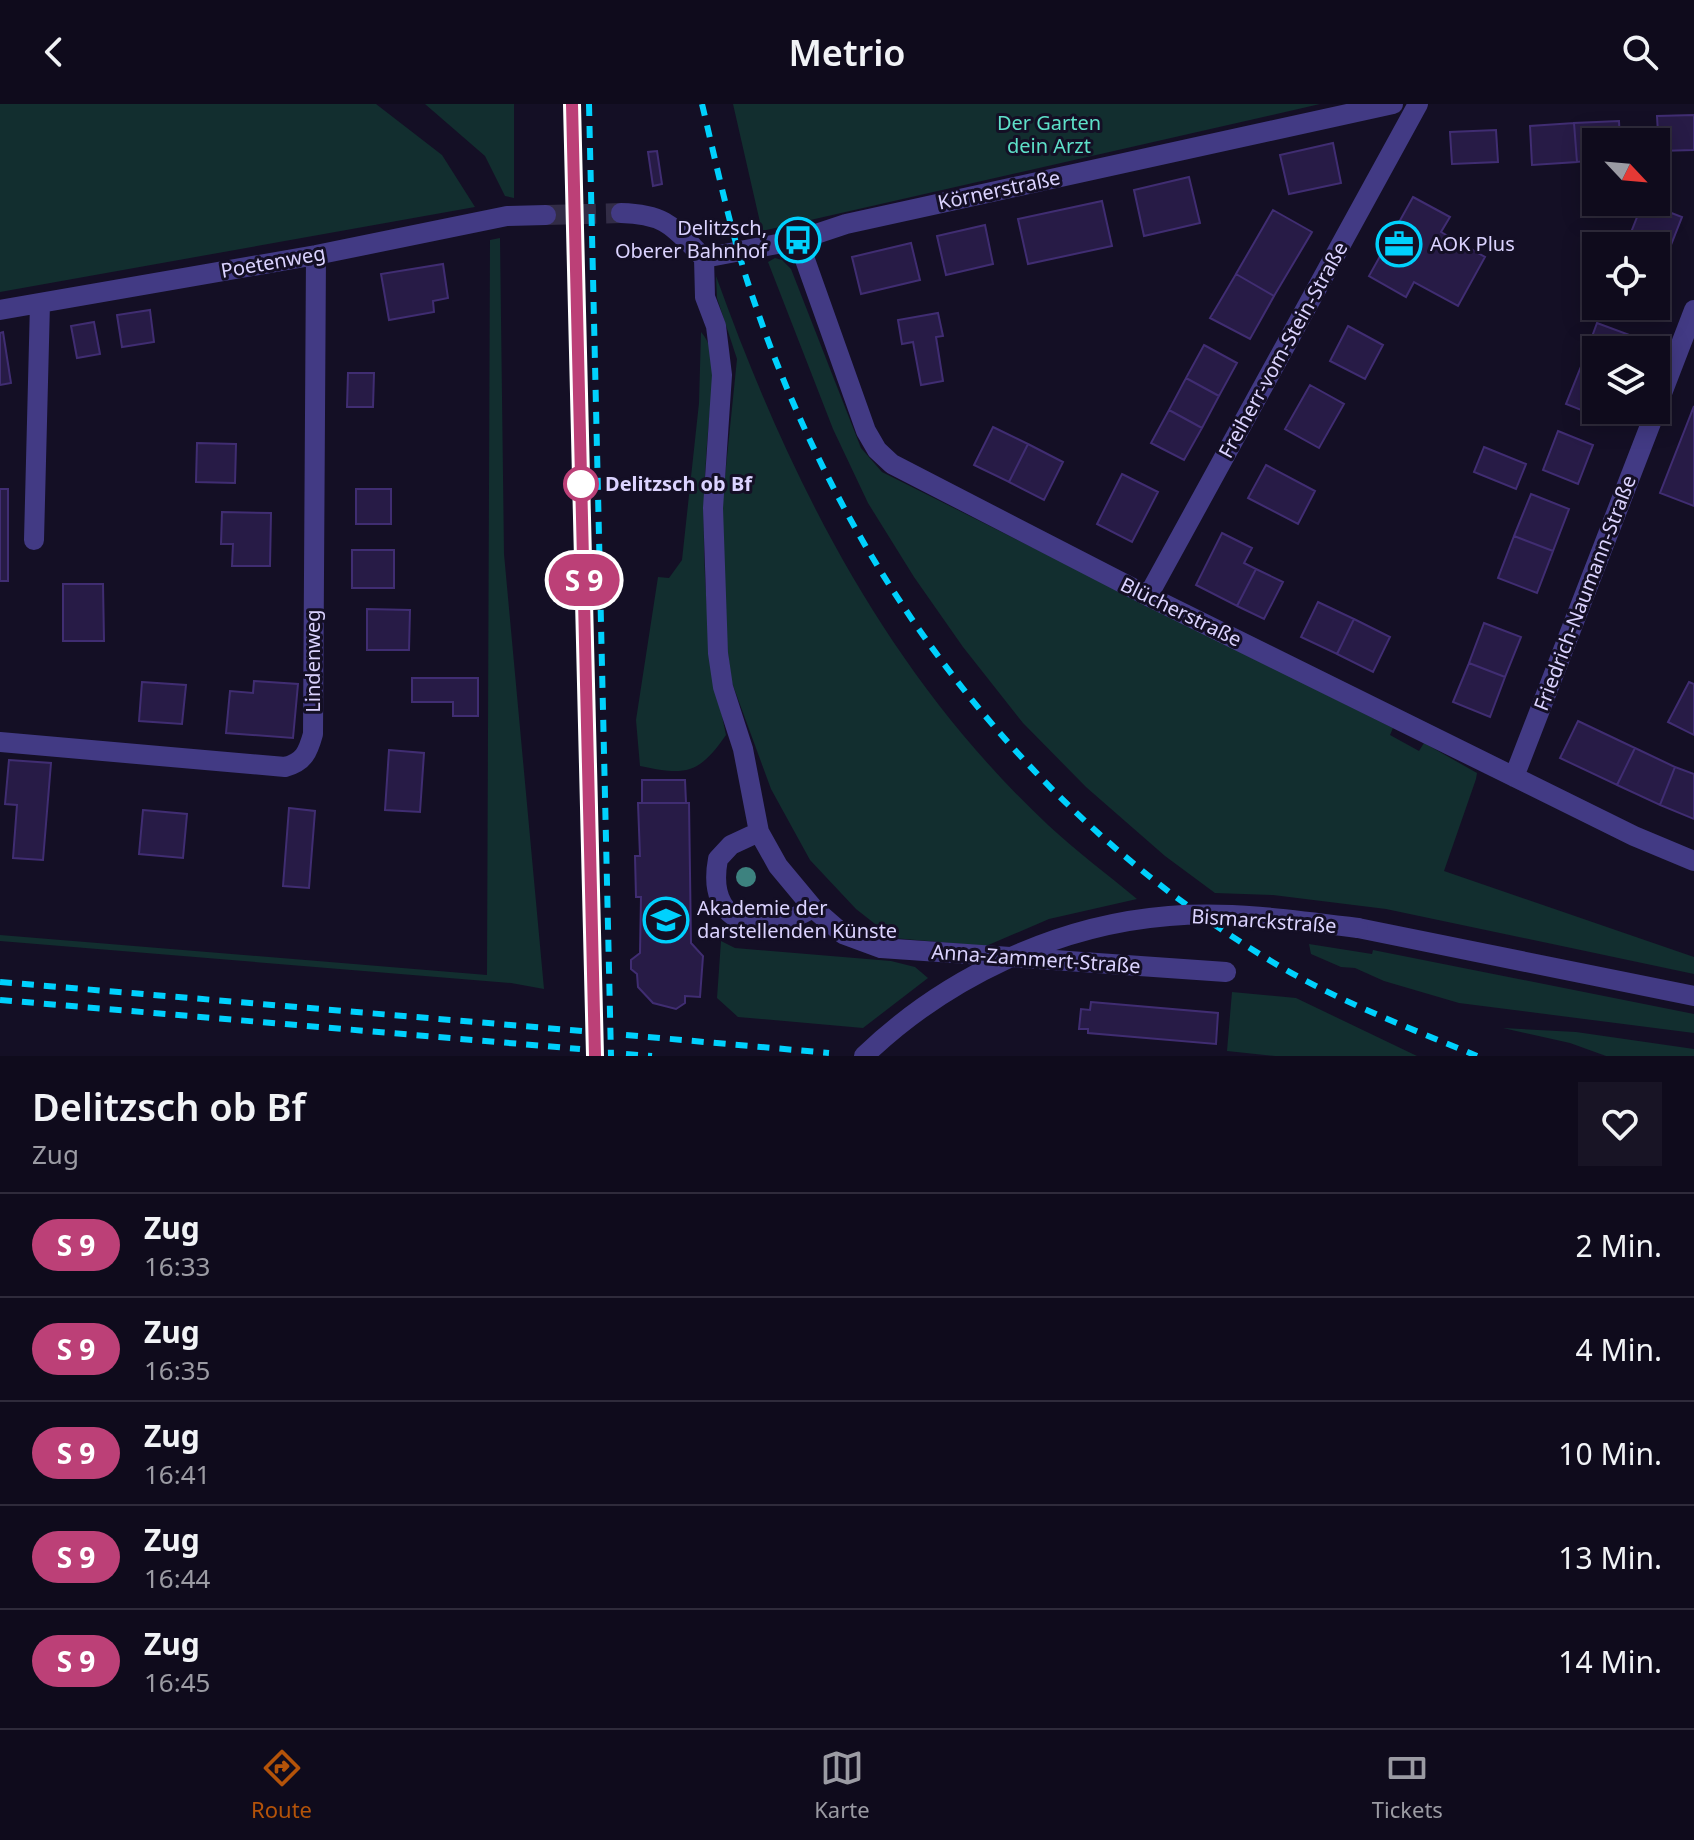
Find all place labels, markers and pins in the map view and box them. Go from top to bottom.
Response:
place label: Delitzsch, Oberer Bahnhof [615,214,768,264]
bus stop icon: Delitzsch, Oberer Bahnhof [774,216,822,264]
office icon: AOK Plus [1375,220,1423,268]
place label: AOK Plus [1430,230,1515,257]
marker: Delitzsch ob Bf [564,467,598,501]
place label: Delitzsch ob Bf [605,470,753,497]
place label: Akademie der darstellenden Künste [697,894,897,944]
school or university icon: Akademie der darstellenden Künste [642,896,690,944]

